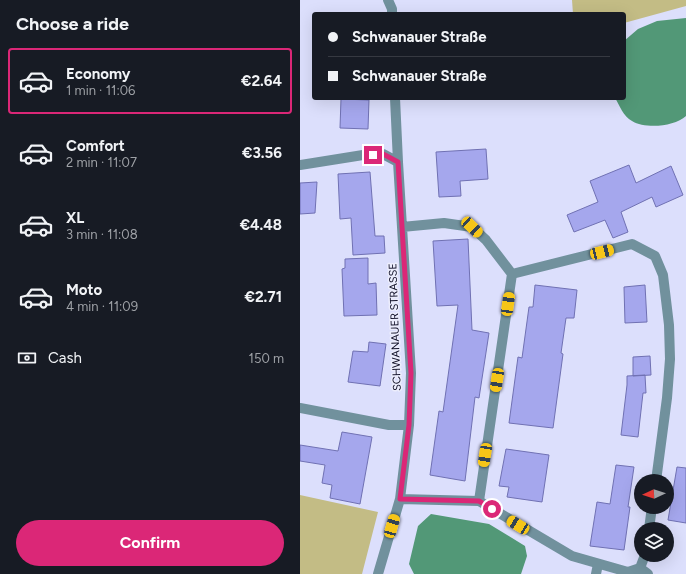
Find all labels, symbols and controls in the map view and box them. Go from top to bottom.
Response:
text: Choose a ride [16,13,129,35]
text: Schwanauer Straße [352,28,486,46]
icon: car [18,63,54,99]
text: Economy [66,65,131,83]
text: Schwanauer Straße [352,67,486,85]
text: €2.64 [241,72,282,90]
text: 1 min · 11:06 [66,83,135,98]
icon: car [18,135,54,171]
text: Comfort [66,137,125,155]
text: €3.56 [242,144,282,162]
route end [364,146,382,164]
text: 2 min · 11:07 [66,155,137,170]
icon: car [18,207,54,243]
text: XL [66,209,84,227]
car [459,214,485,240]
text: €4.48 [240,216,282,234]
text: 3 min · 11:08 [66,227,138,242]
car [589,243,615,261]
street label: SCHWANAUER STRASSE [386,263,404,391]
icon: car [18,279,54,315]
text: Moto [66,281,102,299]
text: €2.71 [244,288,282,306]
car [500,291,516,317]
text: 4 min · 11:09 [66,299,138,314]
icon: cash [16,347,38,369]
text: Cash [48,349,82,367]
text: 150 m [249,351,284,366]
car [489,367,505,393]
car [477,442,493,468]
north arrow [634,474,674,514]
map controls [634,474,674,562]
route start [483,500,501,518]
car [383,513,401,539]
car [505,514,531,536]
button: Confirm [16,520,284,566]
button: layers [634,522,674,562]

